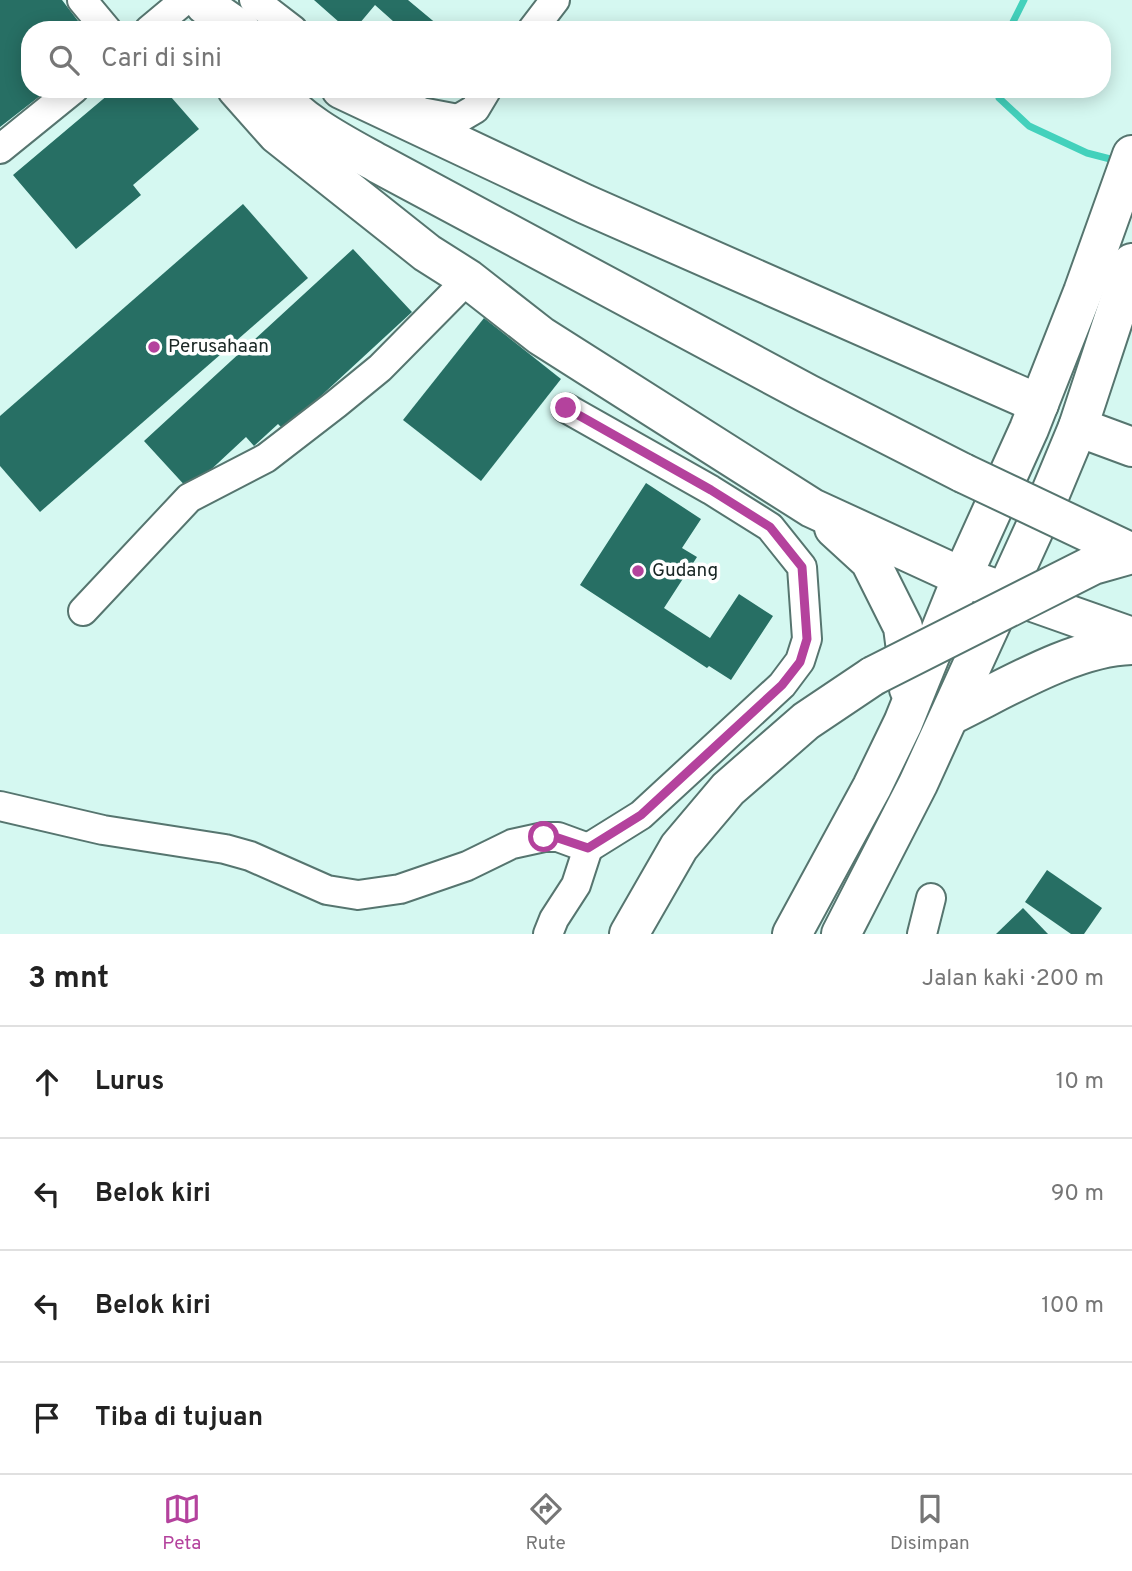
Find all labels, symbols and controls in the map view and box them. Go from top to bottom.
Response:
search box [21,21,1111,98]
icon: search [45,41,83,79]
text: Cari di sini [101,43,222,76]
place label: Perusahaan [168,335,269,359]
marker: Perusahaan [146,339,162,355]
route end [550,392,581,423]
place label: Gudang [652,559,718,583]
marker: Gudang [630,563,646,579]
route start [528,821,559,852]
text: 3 mnt [28,961,109,998]
text: Jalan kaki · 200 m [922,965,1104,994]
icon: ahead [28,1063,66,1101]
text: Lurus [95,1066,164,1099]
text: 10 m [1056,1068,1104,1097]
icon: left [28,1175,66,1213]
text: Belok kiri [95,1178,211,1211]
text: 90 m [1051,1180,1104,1209]
icon: left [28,1287,66,1325]
text: Belok kiri [95,1290,211,1323]
text: 100 m [1041,1292,1104,1321]
icon: arrive [28,1399,66,1437]
text: Tiba di tujuan [95,1402,263,1435]
tab: Peta [162,1490,201,1556]
tab: Rute [525,1490,566,1556]
tab: Disimpan [890,1490,970,1556]

